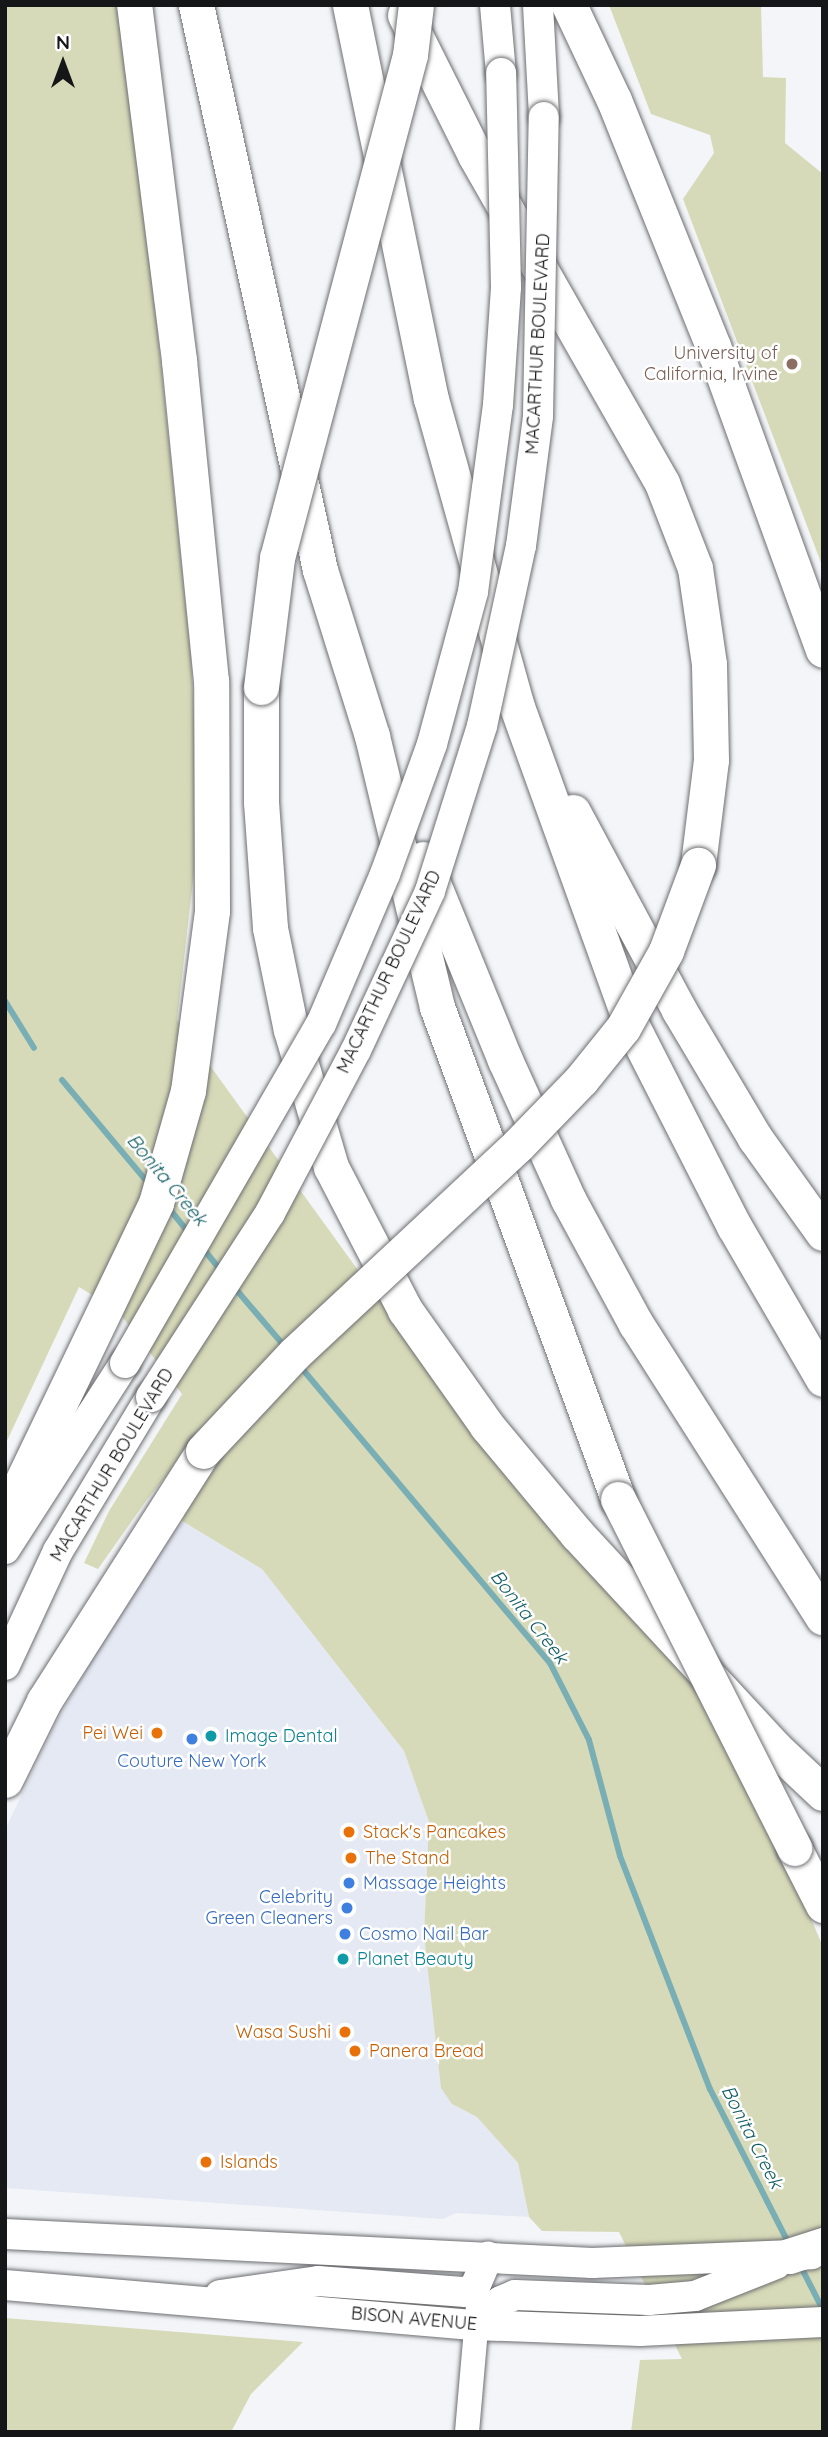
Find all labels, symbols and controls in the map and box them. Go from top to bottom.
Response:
north arrow [28,28,98,98]
text: N [56,30,70,54]
street label: MACARTHUR BOULEVARD [521,233,555,455]
place label: University of California, Irvine [644,343,778,386]
marker: University of California, Irvine [784,356,800,372]
street label: MACARTHUR BOULEVARD [332,867,446,1077]
water label: Bonita Creek [122,1129,212,1231]
street label: MACARTHUR BOULEVARD [46,1365,178,1565]
water label: Bonita Creek [485,1565,573,1669]
place label: Pei Wei [82,1722,143,1744]
marker: Pei Wei [149,1725,165,1741]
place label: Image Dental [225,1725,338,1747]
marker: Image Dental [203,1728,219,1744]
marker: Couture New York [184,1731,200,1747]
place label: Couture New York [117,1750,267,1772]
place label: Stack's Pancakes [363,1821,506,1843]
marker: Stack's Pancakes [341,1824,357,1840]
place label: The Stand [365,1847,450,1869]
marker: The Stand [343,1850,359,1866]
place label: Massage Heights [363,1872,506,1894]
marker: Massage Heights [341,1875,357,1891]
place label: Celebrity Green Cleaners [205,1887,333,1930]
marker: Celebrity Green Cleaners [339,1900,355,1916]
place label: Cosmo Nail Bar [359,1923,489,1945]
marker: Cosmo Nail Bar [337,1926,353,1942]
place label: Planet Beauty [357,1948,474,1970]
marker: Planet Beauty [335,1951,351,1967]
place label: Wasa Sushi [236,2021,331,2043]
marker: Wasa Sushi [337,2024,353,2040]
place label: Panera Bread [369,2040,484,2062]
marker: Panera Bread [347,2043,363,2059]
water label: Bonita Creek [716,2082,788,2192]
place label: Islands [220,2151,278,2173]
marker: Islands [198,2154,214,2170]
street label: BISON AVENUE [350,2303,478,2335]

